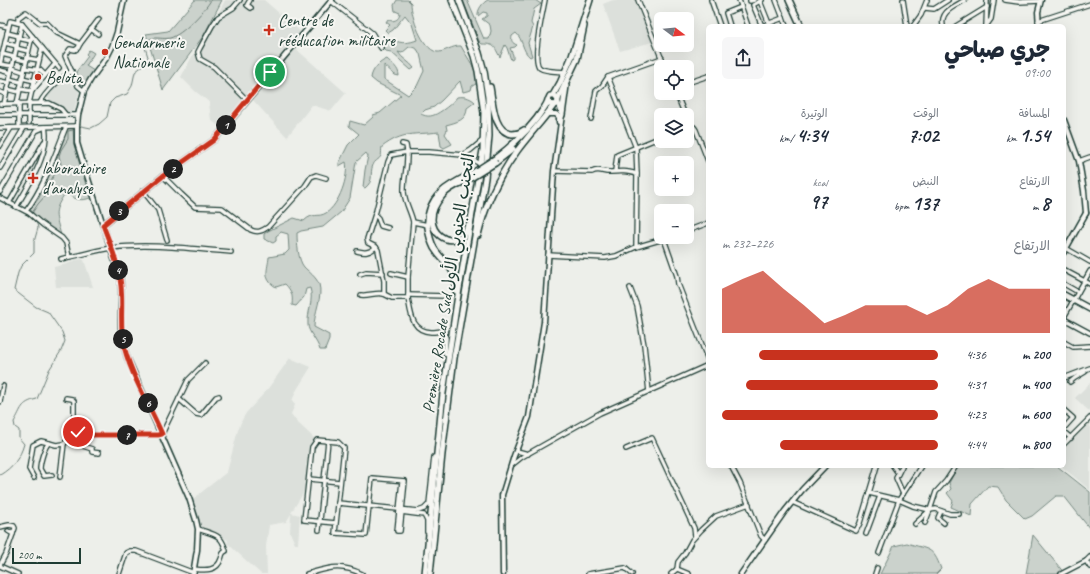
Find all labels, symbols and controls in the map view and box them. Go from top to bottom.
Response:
place label: Centre de rééducation militaire [278,10,396,51]
north arrow [654,12,694,52]
map controls [654,12,694,244]
marker: Centre de rééducation militaire [263,24,275,36]
place label: Gendarmerie Nationale [113,32,185,73]
text: جري صباحي [944,36,1050,64]
button: share [722,37,764,79]
marker: Gendarmerie Nationale [100,47,110,57]
pin [253,55,287,89]
button: locate [654,60,694,100]
icon: arrive [259,61,281,83]
text: 09:00 [1024,65,1050,81]
place label: Belota [46,67,84,88]
marker: Belota [33,72,43,82]
text: الوتيرة [801,106,827,120]
text: الوقت [913,106,939,120]
text: المسافة [1019,106,1050,120]
button: layers [654,108,694,148]
pin: 1 [216,115,236,135]
text: 1 [224,118,228,132]
text: 4:34 [796,123,827,148]
text: 7:02 [908,123,939,148]
text: 1.54 [1019,123,1050,148]
text: /km [779,131,796,145]
text: km [1006,131,1019,145]
street label: Première Rocade Sud التجنب الجنوبي الأول [417,152,483,415]
button: + [654,156,694,196]
place label: laboratoire d'analyse [42,158,107,199]
pin: 2 [163,159,183,179]
text: 2 [171,162,175,176]
marker: laboratoire d'analyse [27,172,39,184]
text: النبض [912,174,939,188]
text: الارتفاع [1019,174,1050,188]
text: kcal [813,175,827,189]
text: 97 [810,189,827,214]
text: 137 [912,191,939,216]
text: 8 [1041,191,1050,216]
text: bpm [894,199,912,213]
text: m [1032,199,1041,213]
pin: 3 [109,201,129,221]
text: 3 [117,204,121,218]
button: − [654,204,694,244]
text: 226–232 m [722,236,773,252]
text: الارتفاع [1014,238,1050,254]
pin: 4 [108,260,128,280]
text: 4 [116,263,120,277]
pin: 5 [113,329,133,349]
text: 5 [121,332,125,346]
text: 4:36 [966,347,986,363]
text: 200 m [1022,347,1050,363]
text: 4:31 [966,377,986,393]
text: 400 m [1022,377,1050,393]
pin: 6 [138,393,158,413]
text: 6 [145,396,151,410]
text: 4:23 [966,407,986,423]
text: 600 m [1022,407,1050,423]
pin [61,415,95,449]
icon: check [67,421,89,443]
pin: 7 [117,425,137,445]
text: 7 [125,428,129,442]
text: 4:44 [966,437,986,453]
text: 800 m [1022,437,1050,453]
scale bar [12,546,81,565]
text: 200 m [18,548,42,562]

